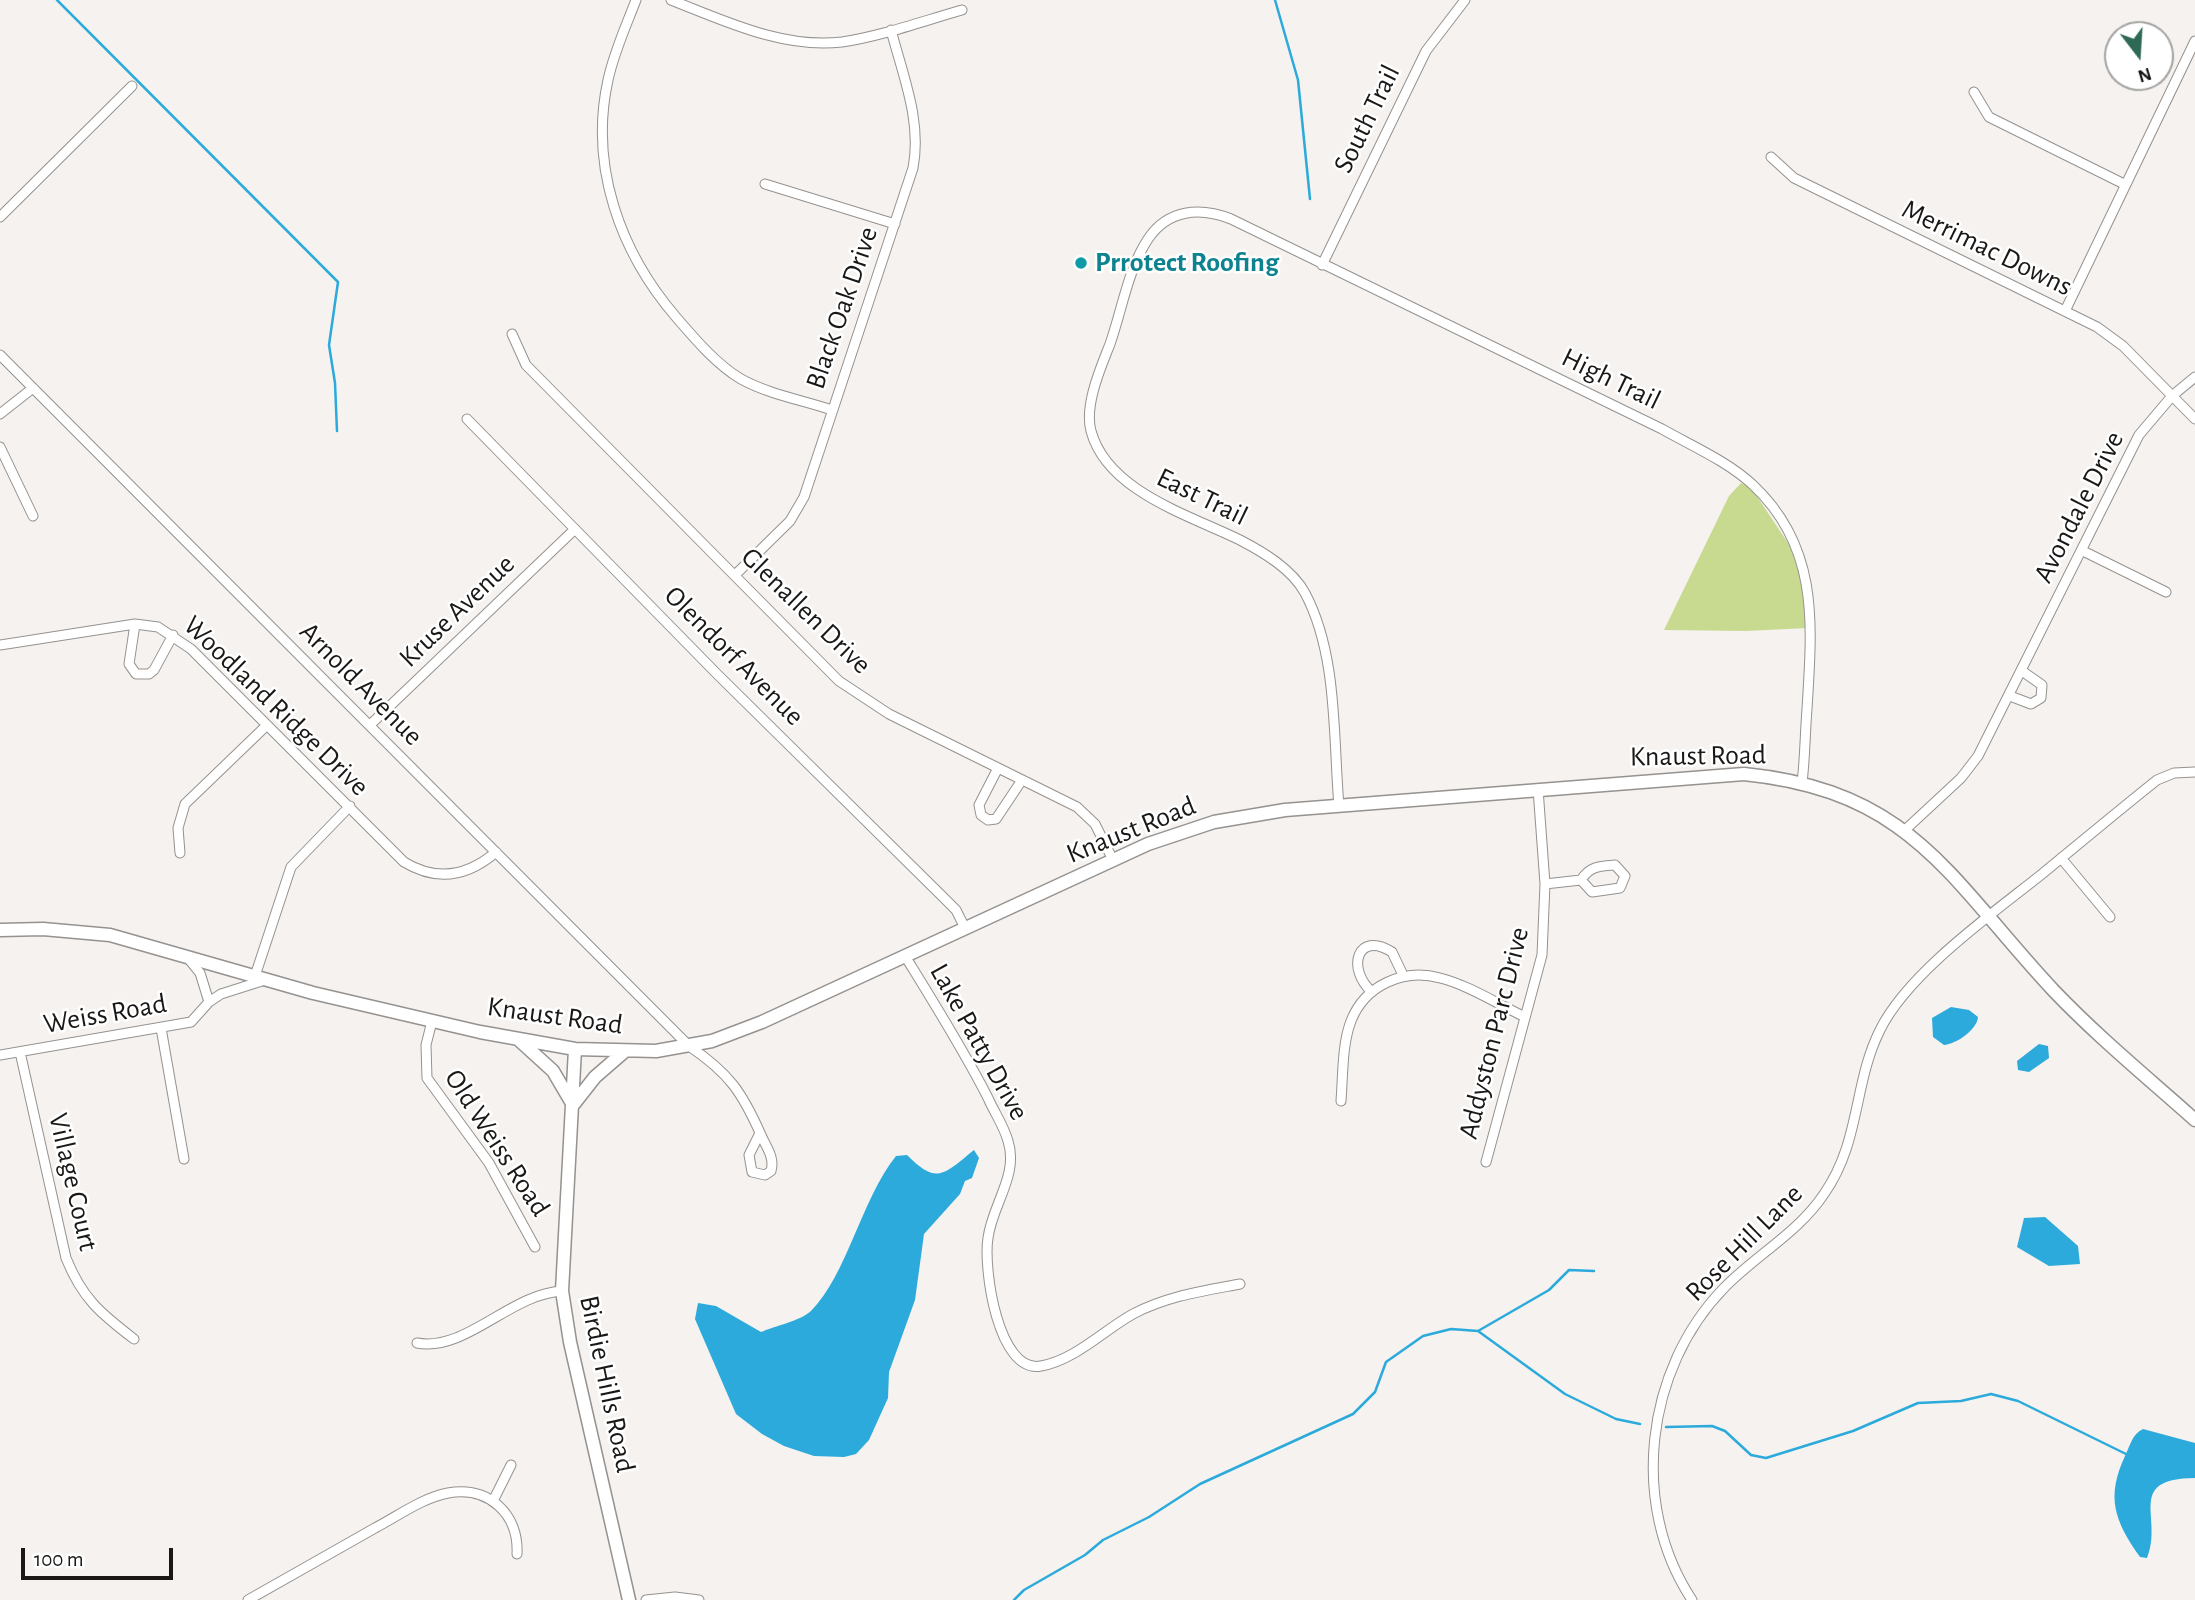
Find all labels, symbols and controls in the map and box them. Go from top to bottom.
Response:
north arrow [2104,21,2174,91]
street label: South Trail [1326,59,1408,179]
text: N [2136,64,2154,86]
street label: Merrimac Downs [1896,192,2078,304]
street label: Black Oak Drive [799,222,885,394]
place label: Prrotect Roofing [1095,246,1279,280]
marker: Prrotect Roofing [1073,255,1089,271]
street label: High Trail [1556,341,1666,417]
street label: Avondale Drive [2027,426,2131,588]
street label: East Trail [1151,461,1253,533]
street label: Glenallen Drive [734,541,878,681]
street label: Kruse Avenue [392,548,522,674]
street label: Olendorf Avenue [657,579,811,733]
street label: Woodland Ridge Drive [176,609,376,803]
street label: Arnold Avenue [292,615,430,753]
street label: Knaust Road [1630,738,1766,774]
street label: Knaust Road [1062,789,1200,871]
street label: Addyston Parc Drive [1451,924,1537,1142]
street label: Lake Patty Drive [922,958,1036,1126]
street label: Weiss Road [41,987,169,1041]
street label: Knaust Road [485,990,625,1042]
street label: Old Weiss Road [437,1063,557,1223]
street label: Village Court [41,1110,105,1254]
street label: Rose Hill Lane [1678,1177,1810,1309]
street label: Birdie Hills Road [572,1292,642,1476]
scale bar [24,1534,177,1578]
text: 100 m [34,1549,84,1570]

